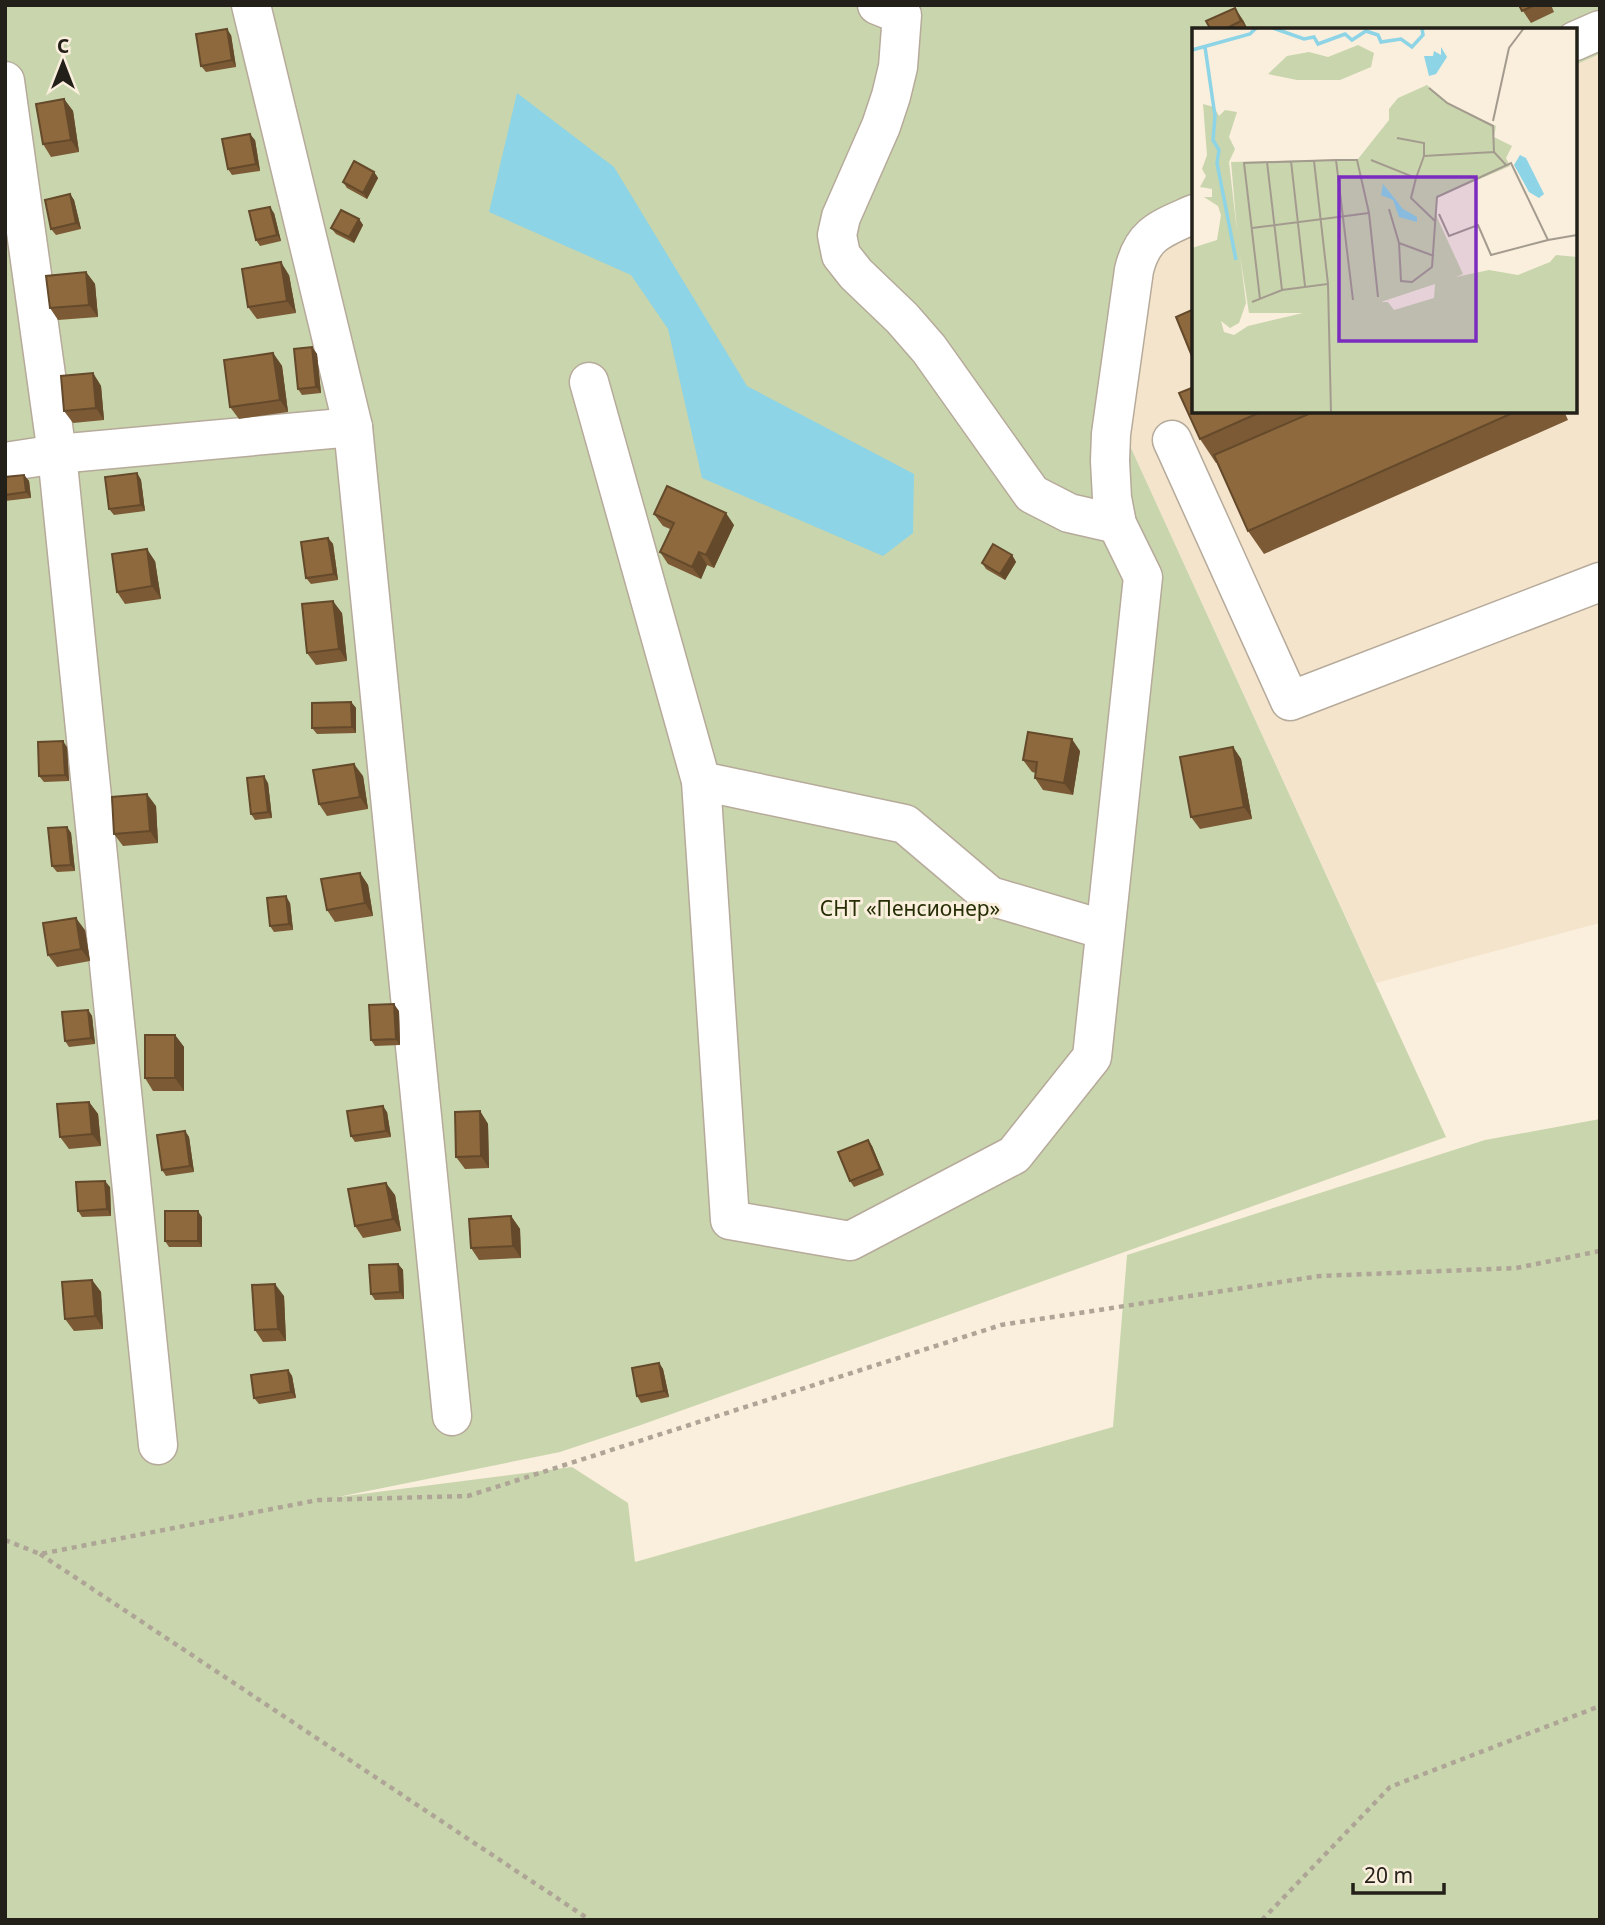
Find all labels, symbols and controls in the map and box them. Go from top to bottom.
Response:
north arrow [28,28,98,98]
inset map [1192,28,1577,413]
text: С [57,33,69,59]
park label: СНТ «Пенсионер» [820,894,1000,922]
scale bar [1353,1852,1444,1896]
text: 20 m [1364,1861,1413,1889]

